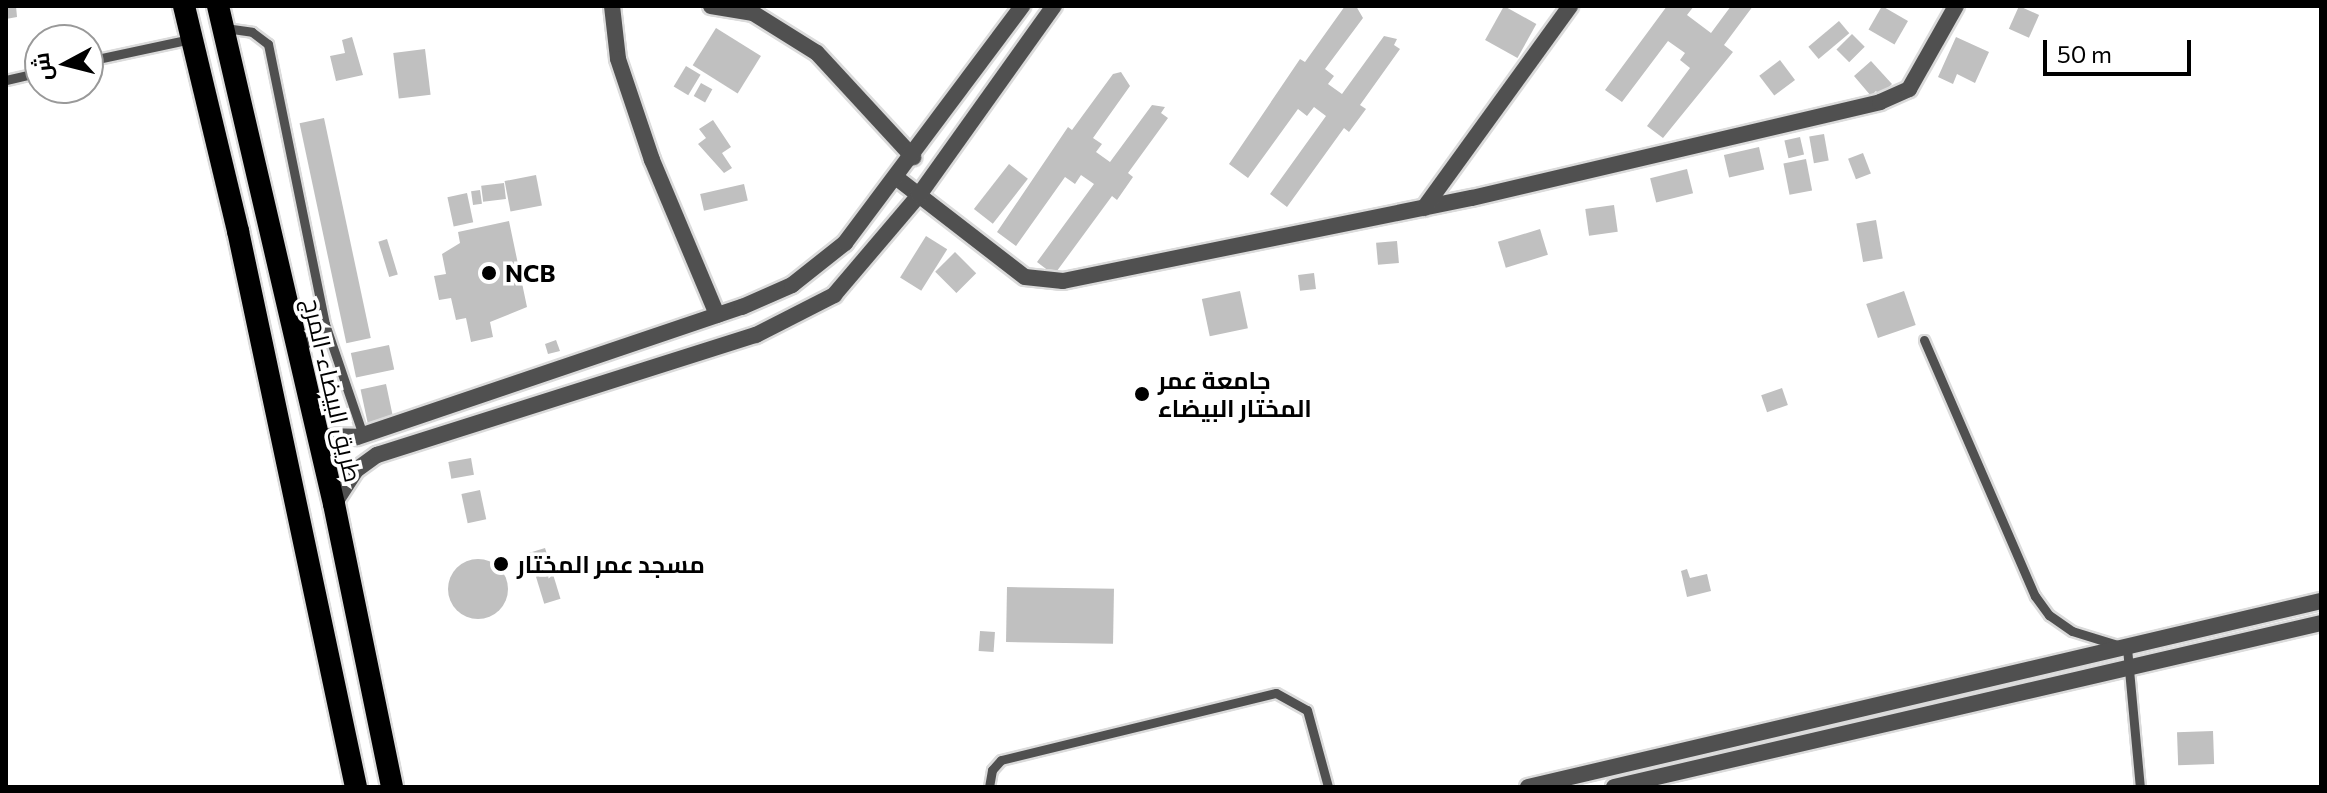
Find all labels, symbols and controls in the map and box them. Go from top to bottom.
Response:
north arrow [24,24,104,104]
scale bar [2047,24,2195,74]
text: 50 m [2057,39,2112,68]
text: ش [27,51,57,82]
place label: NCB [505,259,555,287]
marker: NCB [480,264,498,282]
street label: طريق البيضاء-المرج [298,295,368,485]
place label: جامعة عمر المختار البيضاء [1158,366,1312,422]
marker: جامعة عمر المختار البيضاء [1133,385,1151,403]
place label: مسجد عمر المختار [517,550,705,578]
marker: مسجد عمر المختار [492,555,510,573]

